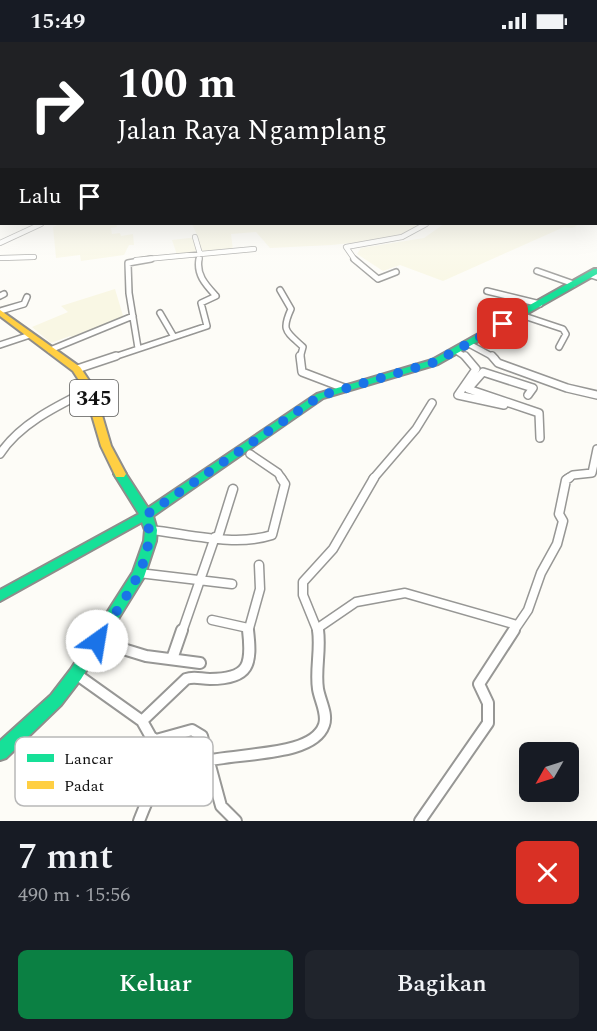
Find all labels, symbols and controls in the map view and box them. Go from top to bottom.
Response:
text: 15:49 [30,5,85,38]
text: 100 m [117,53,236,116]
icon: right [18,66,96,144]
text: Jalan Raya Ngamplang [117,110,387,152]
text: Lalu [18,180,61,213]
icon: arrive [73,180,106,213]
pin [477,298,528,349]
icon: arrive [486,307,519,340]
road number: 345 [70,380,118,416]
position arrow [65,609,129,673]
legend [15,737,213,806]
north arrow [519,742,579,802]
map controls [519,742,579,802]
text: Lancar [64,747,113,771]
text: Padat [64,774,104,798]
text: 7 mnt [18,830,113,885]
button: close [516,841,579,904]
text: 490 m · 15:56 [18,880,130,910]
button: Keluar [18,950,293,1019]
button: Bagikan [305,950,579,1019]

